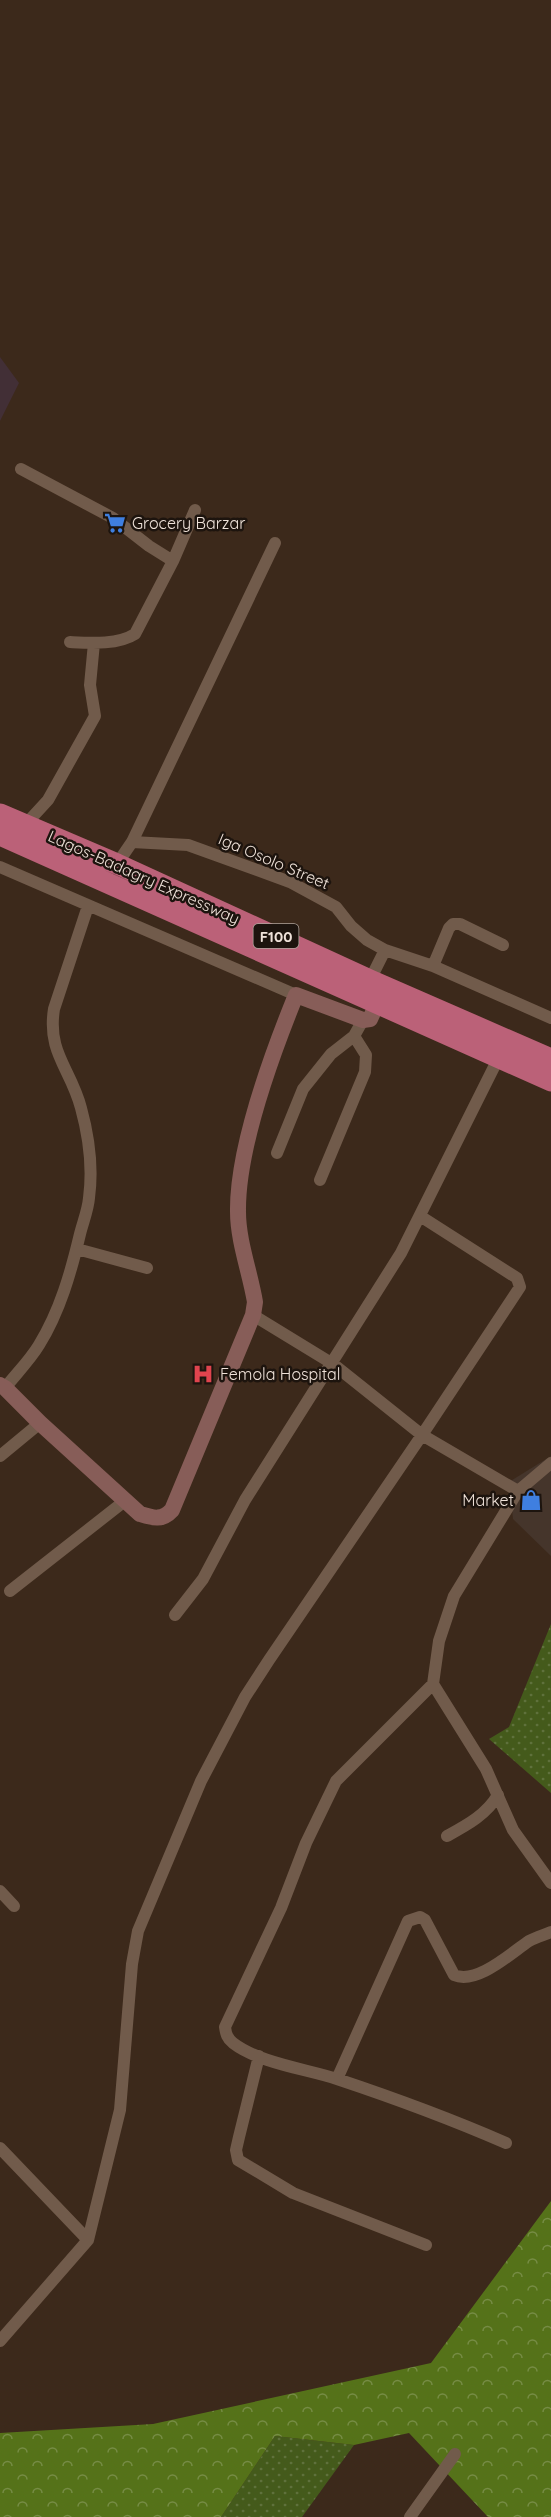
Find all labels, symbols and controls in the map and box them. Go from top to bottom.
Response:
supermarket icon: Grocery Barzar [103,511,127,535]
place label: Grocery Barzar [132,513,245,533]
street label: Lagos-Badagry Expressway [45,826,243,928]
street label: Iga Osolo Street [215,829,333,893]
road number: F100 [254,924,298,948]
hospital icon: Femola Hospital [191,1362,215,1386]
place label: Femola Hospital [220,1364,340,1384]
shop icon: Market [519,1488,543,1512]
place label: Market [462,1490,514,1510]

